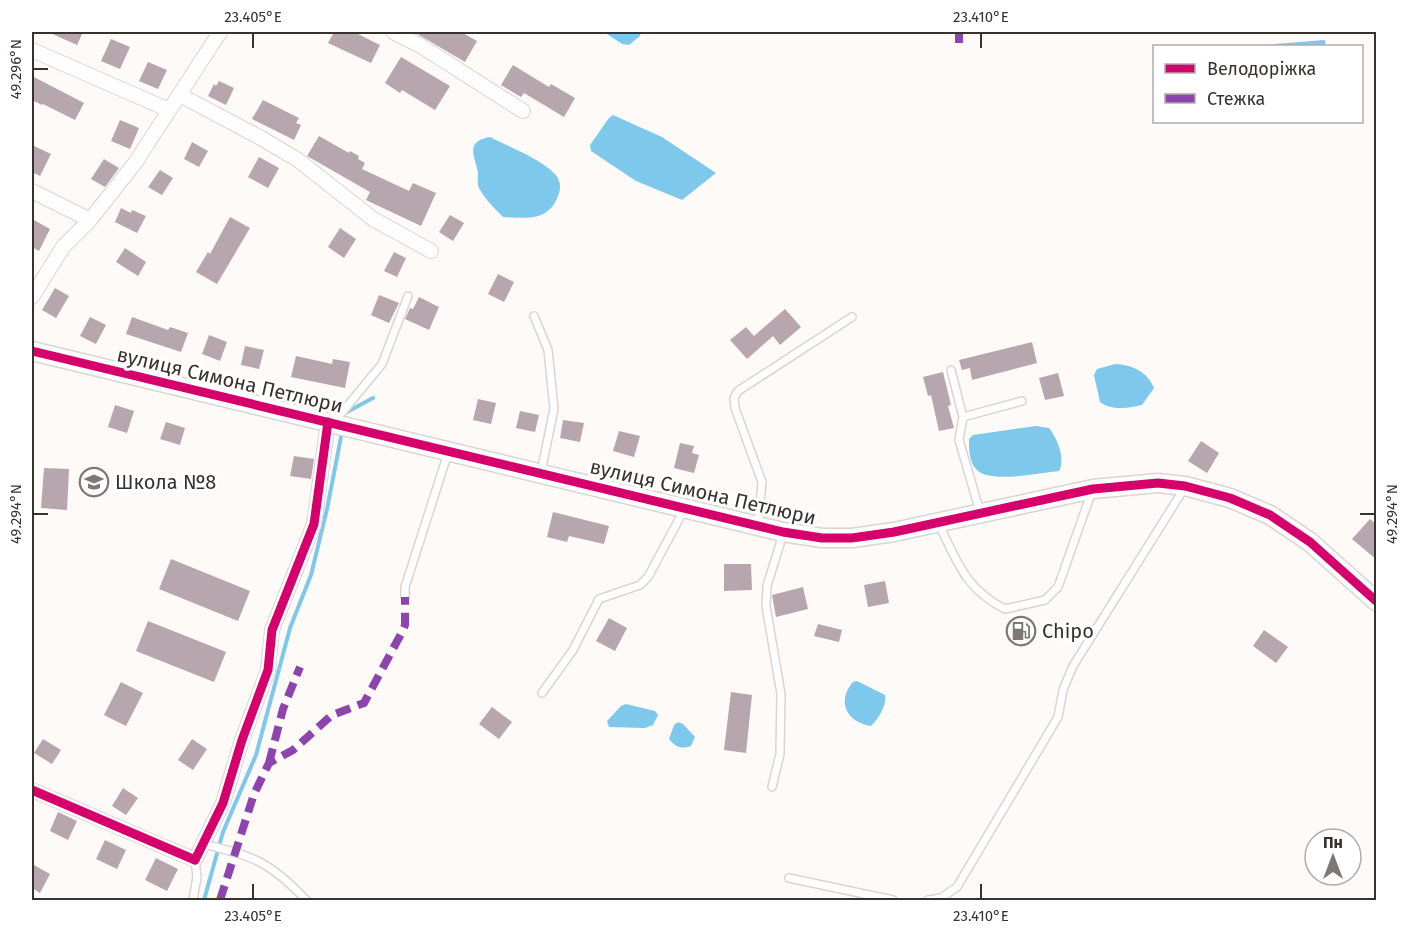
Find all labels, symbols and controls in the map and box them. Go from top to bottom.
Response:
text: 23.405°E [224,8,282,26]
text: 23.410°E [953,8,1009,26]
text: 49.296°N [7,39,25,99]
legend [1153,45,1363,123]
text: Велодоріжка [1207,58,1316,80]
text: Стежка [1207,88,1265,110]
street label: вулиця Симона Петлюри [115,342,345,418]
street label: вулиця Симона Петлюри [588,454,818,530]
school or university icon: Школа №8 [78,466,110,498]
place label: Школа №8 [115,470,216,494]
text: 49.294°N [7,484,25,544]
text: 49.294°N [1383,484,1401,544]
fuel station icon: Chipo [1005,615,1037,647]
place label: Chipo [1042,619,1094,643]
north arrow [1303,827,1363,887]
text: Пн [1323,833,1343,852]
text: 23.405°E [224,907,282,925]
text: 23.410°E [953,907,1009,925]

